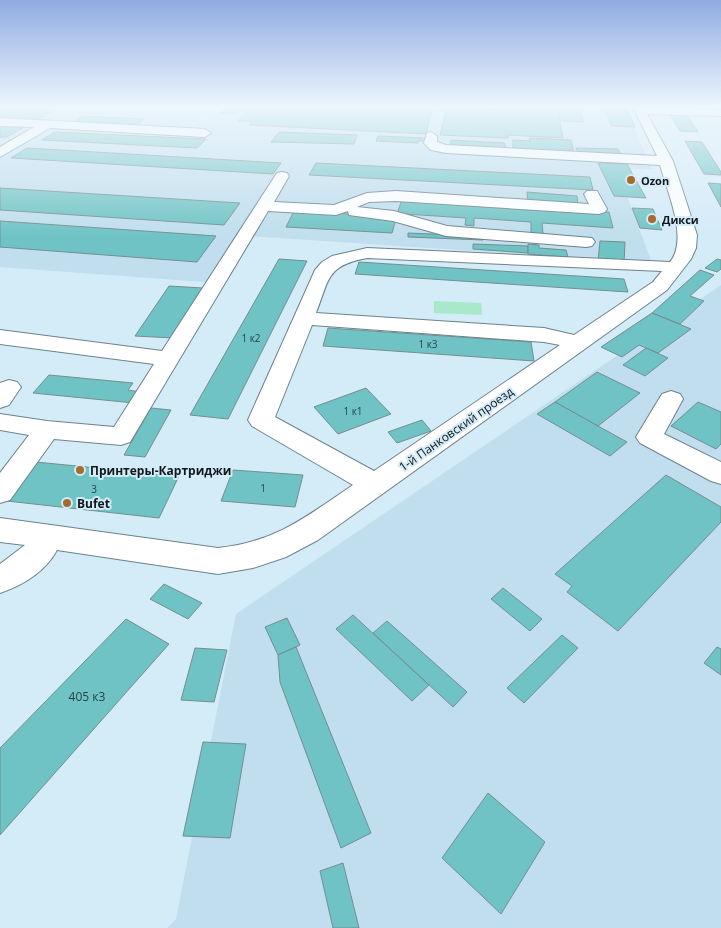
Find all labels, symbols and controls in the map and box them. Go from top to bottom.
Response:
place label: Ozon [641,173,669,188]
marker: Ozon [625,174,637,186]
place label: Дикси [662,212,699,227]
marker: Дикси [646,213,658,225]
house number: 1 к2 [241,331,261,345]
house number: 1 к3 [418,337,438,351]
street label: 1-й Панковский проезд [395,383,517,475]
house number: 1 к1 [343,404,363,418]
place label: Принтеры-Картриджи [90,462,231,479]
marker: Принтеры-Картриджи [74,464,86,476]
house number: 1 [260,481,266,495]
house number: 3 [91,482,97,496]
place label: Bufet [77,495,110,512]
marker: Bufet [61,497,73,509]
house number: 405 к3 [69,688,106,705]

